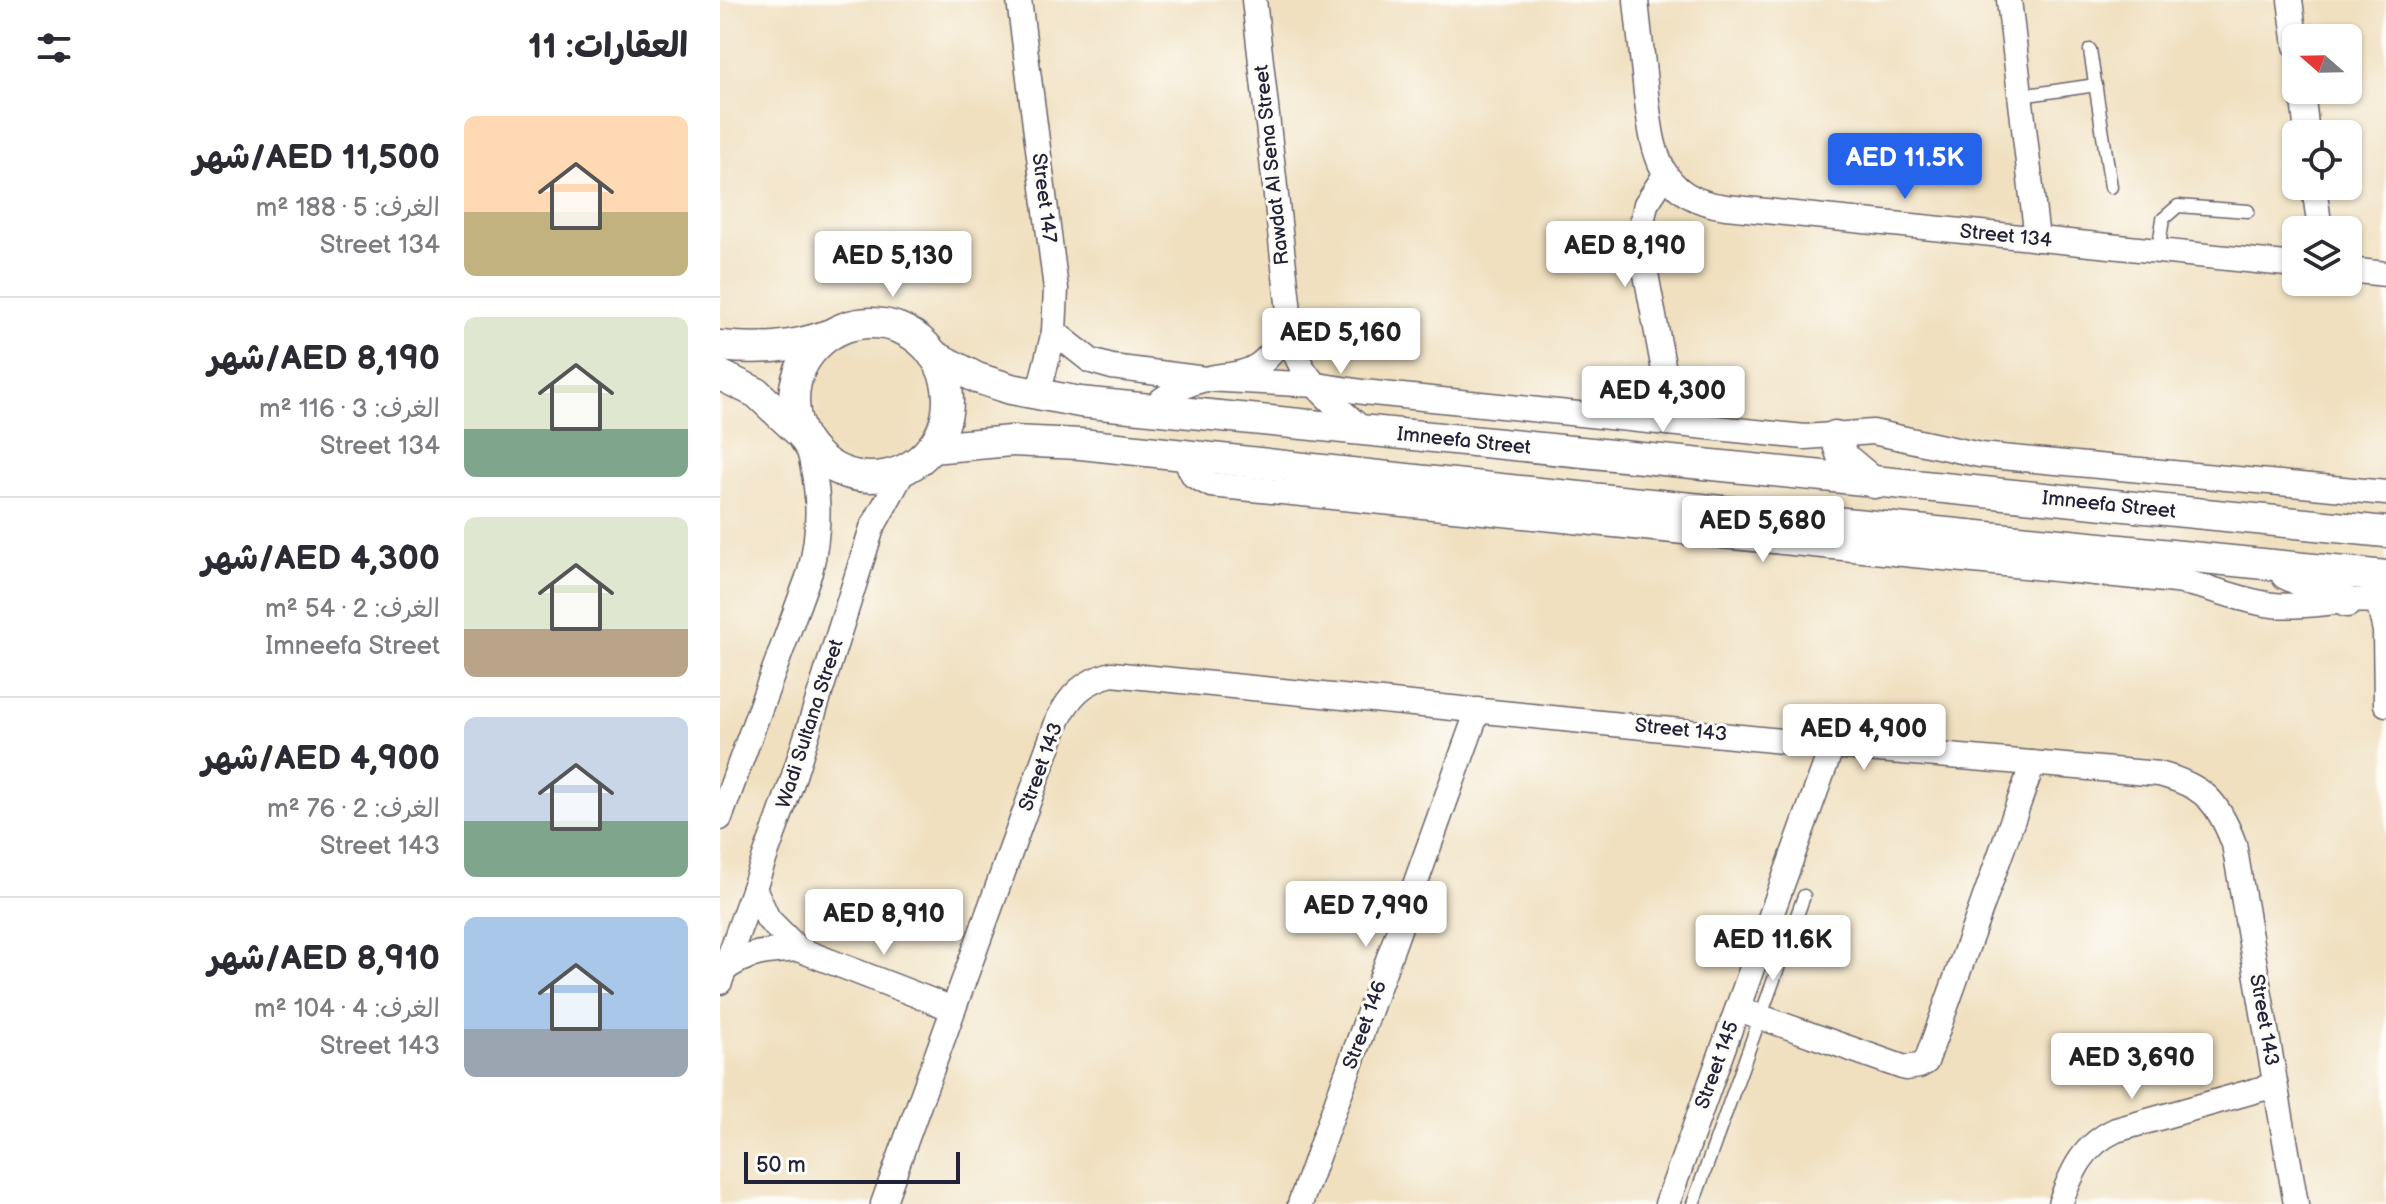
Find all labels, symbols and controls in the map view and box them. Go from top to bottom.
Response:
north arrow [2282,24,2362,104]
map controls [2282,24,2362,296]
icon: filters [32,26,76,70]
text: العقارات: 11 [528,26,688,67]
street label: Rawdat Al Sena Street [1250,64,1294,266]
button: locate [2282,120,2362,200]
pin: AED 11.5K [1813,133,1997,201]
text: AED 11,500/شهر [193,137,440,178]
text: AED 11.5K [1846,143,1964,174]
icon: home [528,148,624,244]
street label: Street 147 [1027,152,1061,244]
text: الغرف: 5 · 188 m² [256,193,440,224]
button: layers [2282,216,2362,296]
street label: Street 134 [1959,219,2053,253]
pin: AED 8,190 [1533,221,1717,289]
text: Street 134 [320,230,440,261]
pin: AED 5,130 [801,231,985,299]
text: AED 8,190 [1564,231,1686,262]
text: AED 5,130 [832,241,954,272]
pin: AED 5,160 [1249,308,1433,376]
text: AED 5,160 [1280,318,1402,349]
text: AED 8,190/شهر [208,338,440,379]
icon: home [528,349,624,445]
pin: AED 4,300 [1571,366,1755,434]
text: AED 4,300 [1600,376,1726,407]
text: الغرف: 3 · 116 m² [259,394,440,425]
street label: Imneefa Street [1396,422,1532,460]
text: Street 134 [320,431,440,462]
street label: Imneefa Street [2041,486,2177,524]
pin: AED 5,680 [1671,496,1855,564]
text: AED 5,680 [1700,506,1826,537]
text: AED 4,300/شهر [202,538,440,579]
icon: home [528,549,624,645]
text: الغرف: 2 · 54 m² [265,594,440,625]
text: Imneefa Street [265,631,440,662]
street label: Wadi Sultana Street [771,636,849,812]
pin: AED 4,900 [1772,704,1956,772]
street label: Street 143 [1634,713,1728,747]
text: AED 4,900 [1801,714,1927,745]
street label: Street 143 [1014,719,1068,815]
text: AED 4,900/شهر [202,738,440,779]
icon: home [528,749,624,845]
text: الغرف: 2 · 76 m² [267,794,440,825]
text: Street 143 [320,831,440,862]
pin: AED 7,990 [1274,881,1458,949]
pin: AED 8,910 [792,889,976,957]
text: AED 7,990 [1304,891,1428,922]
text: AED 8,910 [823,899,945,930]
pin: AED 11.6K [1681,915,1865,983]
text: AED 11.6K [1714,925,1832,956]
text: AED 8,910/شهر [208,938,440,979]
icon: home [528,949,624,1045]
street label: Street 143 [2244,972,2284,1068]
street label: Street 146 [1338,977,1392,1073]
text: الغرف: 4 · 104 m² [254,994,440,1025]
street label: Street 145 [1690,1018,1744,1112]
text: Street 143 [320,1031,440,1062]
pin: AED 3,690 [2040,1033,2224,1101]
text: AED 3,690 [2069,1043,2195,1074]
scale bar [744,1148,960,1184]
text: 50 m [756,1152,806,1179]

